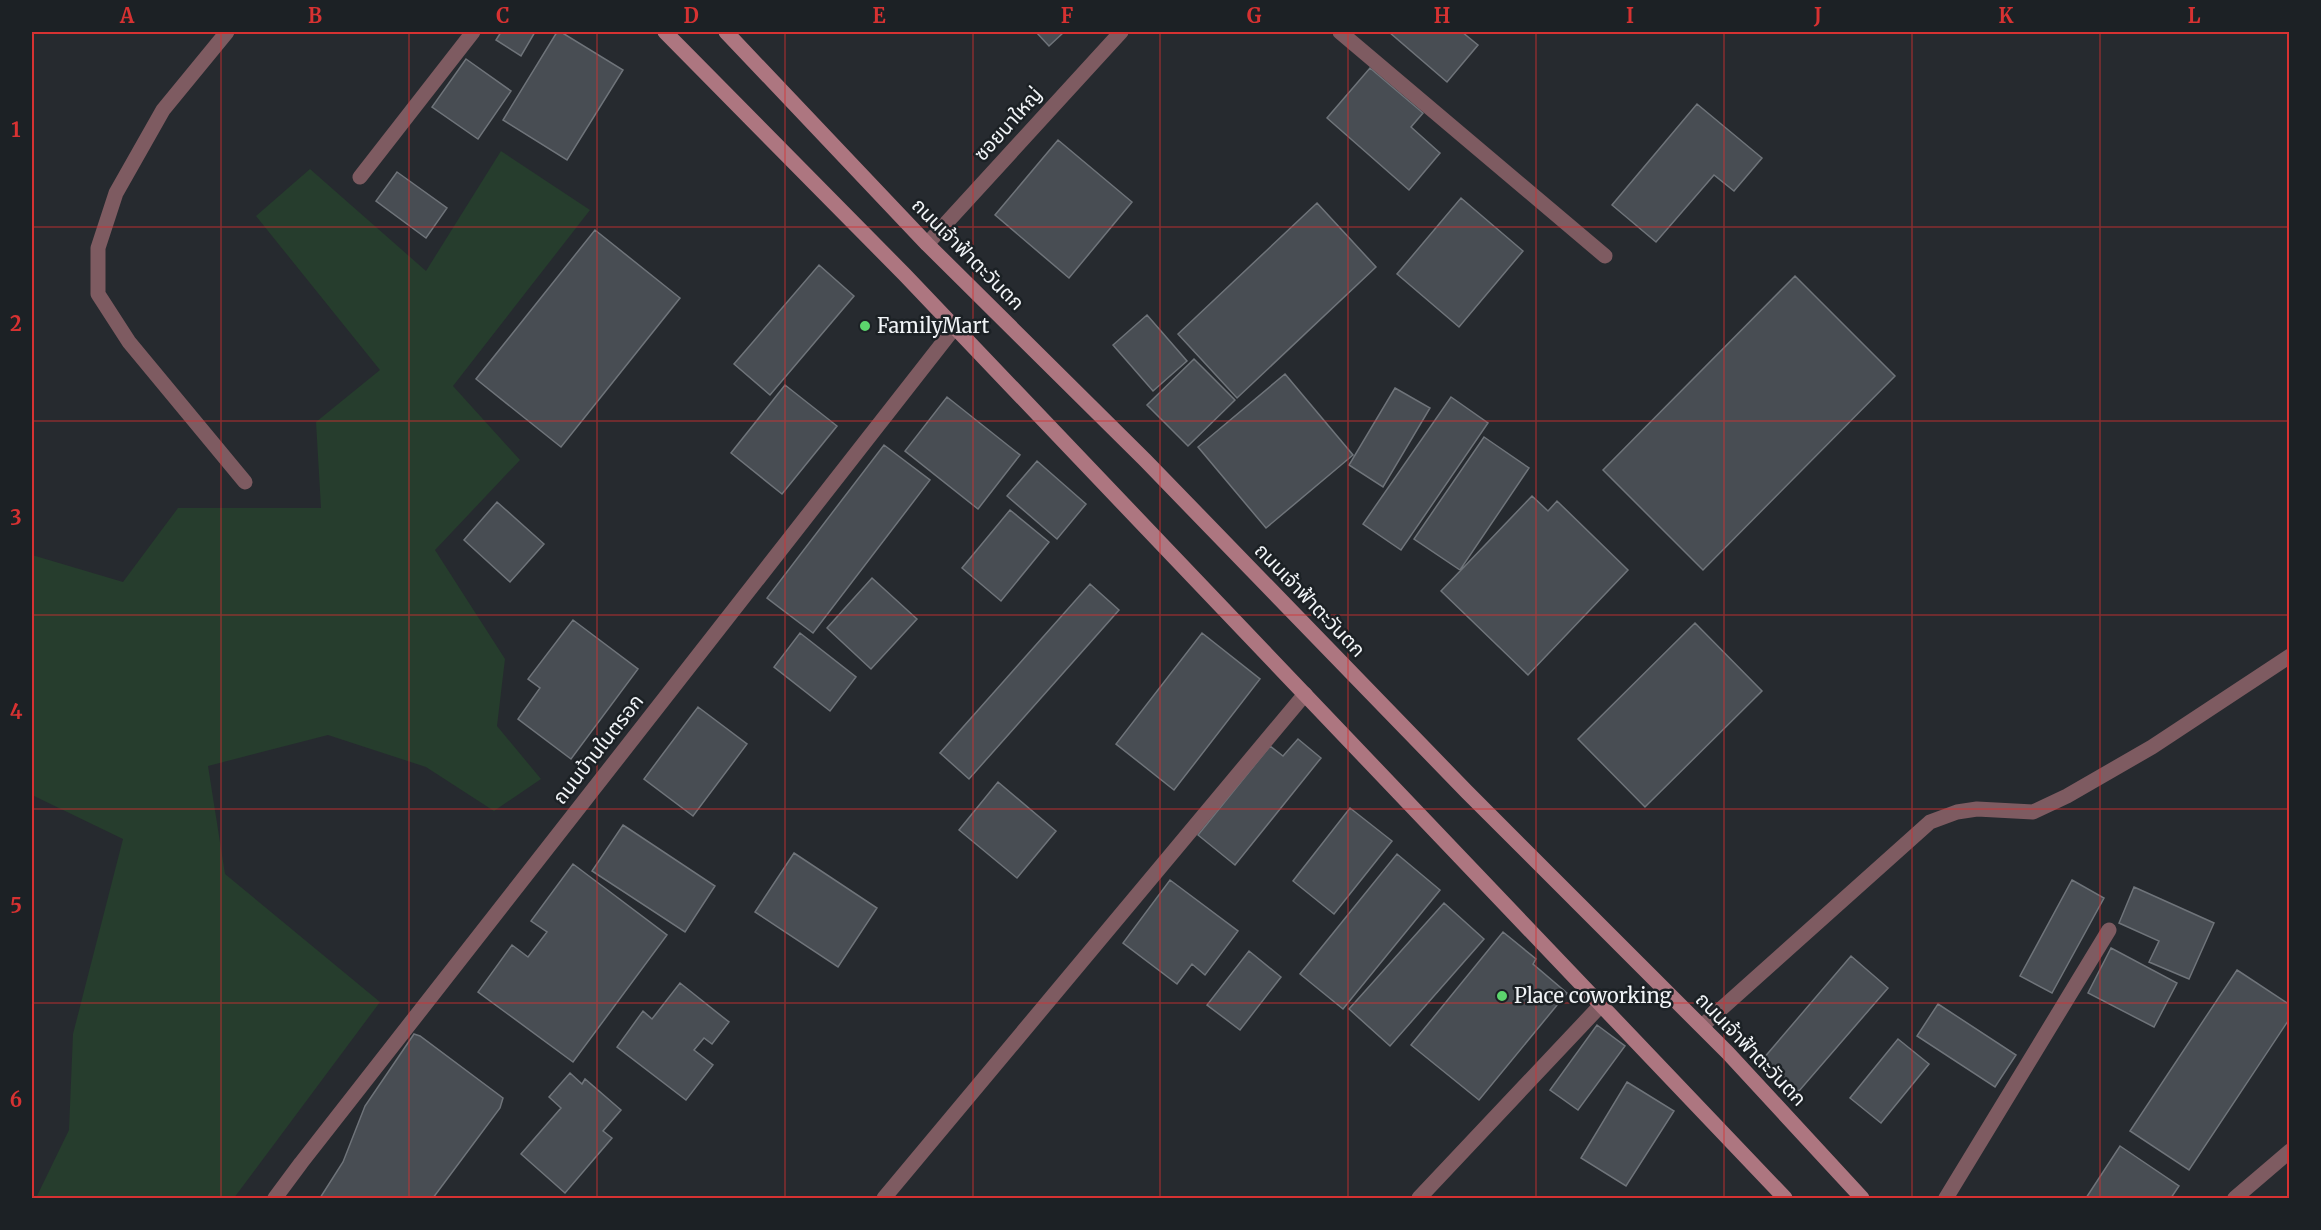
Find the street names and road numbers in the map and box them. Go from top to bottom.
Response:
street label: ซอยนาใหญ่ [968,82,1047,166]
street label: ถนนเจ้าฟ้าตะวันตก [907,192,1030,315]
street label: ถนนเจ้าฟ้าตะวันตก [1250,537,1371,662]
street label: ถนนบ้านในตรอก [547,689,648,809]
street label: ถนนเจ้าฟ้าตะวันตก [1691,986,1812,1111]

